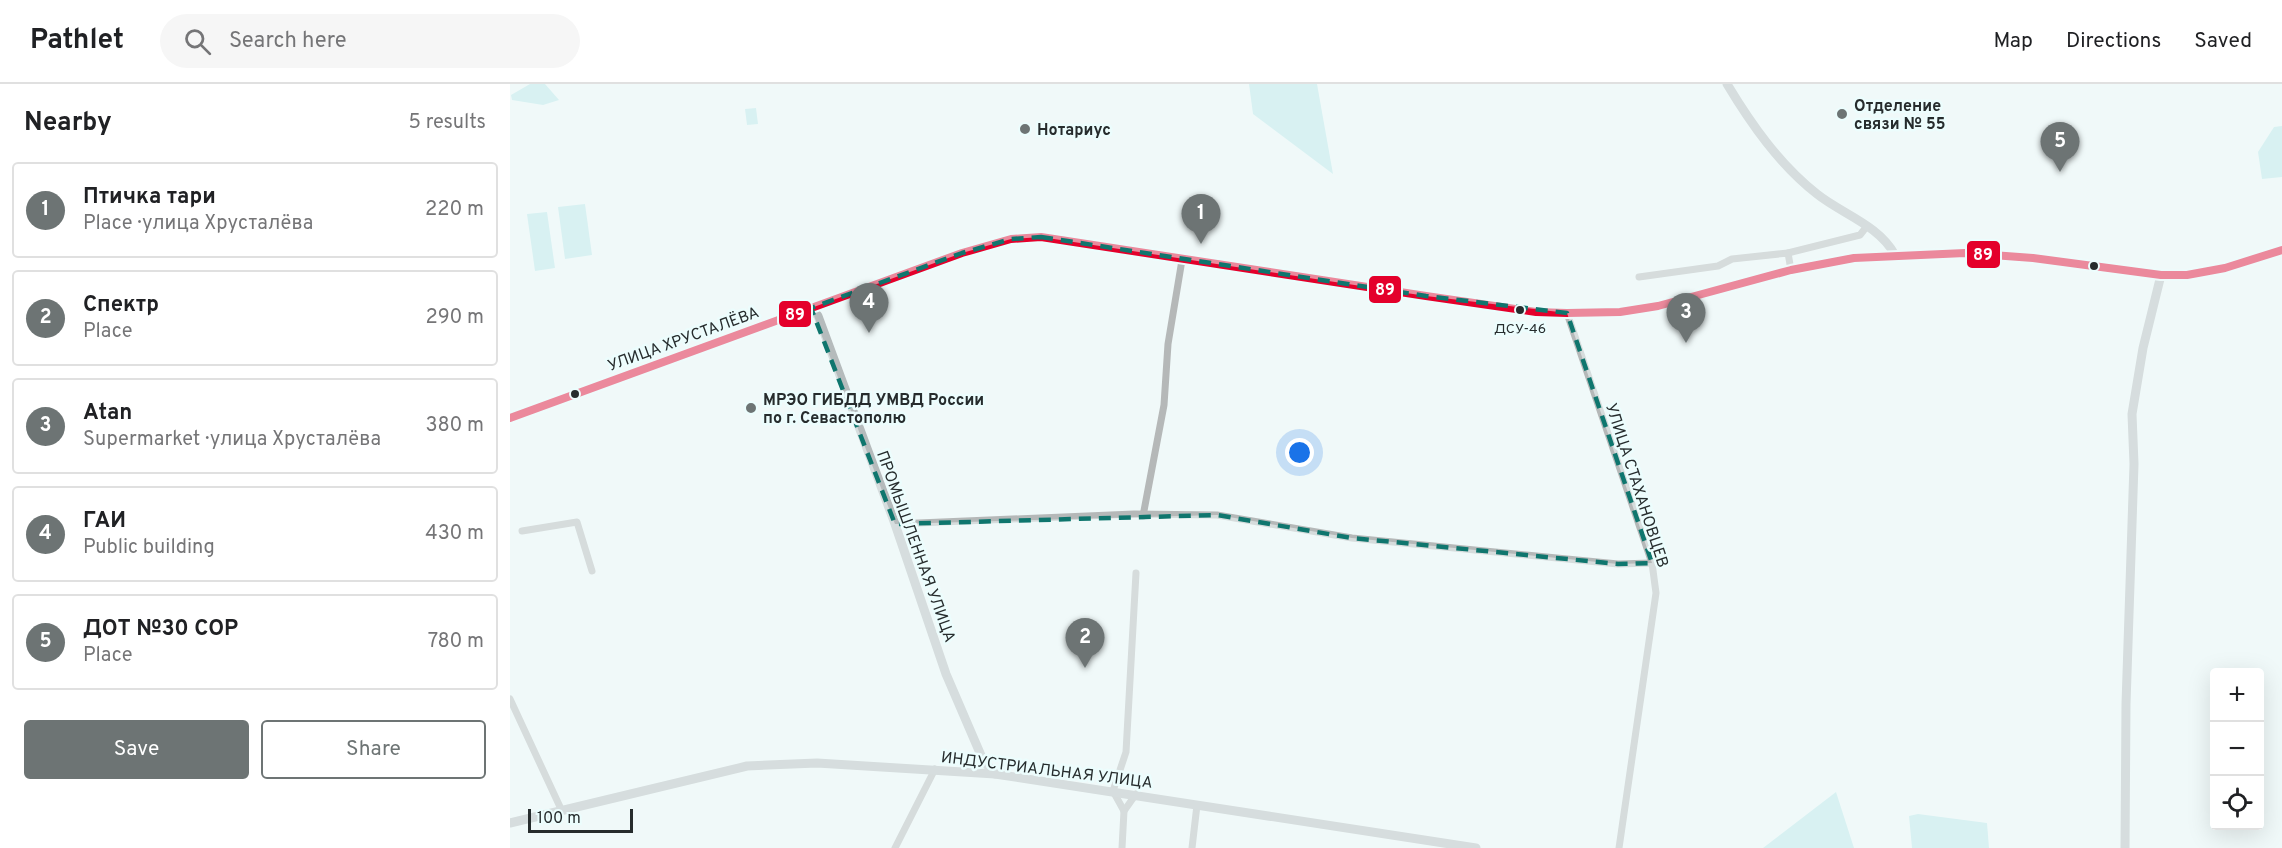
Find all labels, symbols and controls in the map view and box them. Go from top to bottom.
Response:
search box [160,14,580,68]
text: Pathlet [30,23,124,59]
icon: search [181,25,214,58]
text: Search here [229,28,347,55]
text: Map [1993,28,2033,55]
text: Directions [2066,28,2161,55]
text: Saved [2194,28,2252,55]
place label: Отделение связи № 55 [1854,97,1946,135]
text: Nearby [24,107,112,140]
marker: Отделение связи № 55 [1835,107,1849,121]
text: 5 results [409,110,486,136]
place label: Нотариус [1037,121,1111,141]
marker: Нотариус [1018,122,1032,136]
pin: 5 [2040,122,2080,172]
text: Птичка тари [83,184,216,211]
pin: 1 [1182,194,1220,244]
text: 1 [42,197,50,223]
text: 220 m [425,197,484,223]
text: Place · улица Хрусталёва [83,211,313,237]
line badge: 89 [1966,240,2001,269]
text: 89 [1973,246,1993,266]
unlabelled marker [2088,260,2100,272]
line badge: 89 [1368,275,1402,304]
text: 89 [1375,281,1395,301]
pin: 4 [850,284,888,333]
text: Спектр [83,292,159,319]
pin: 3 [1666,294,1706,343]
line badge: 89 [778,300,812,328]
street label: УЛИЦА ХРУСТАЛЁВА [605,301,762,377]
marker: ДСУ-46 [1514,304,1526,316]
text: 2 [39,305,52,331]
text: 290 m [426,305,484,331]
text: 89 [785,306,805,326]
text: Place [83,319,133,345]
place label: ДСУ-46 [1494,321,1546,338]
unlabelled marker [569,388,581,400]
place label: МРЭО ГИБДД УМВД России по г. Севастополю [763,391,984,429]
text: Atan [83,400,132,427]
marker: МРЭО ГИБДД УМВД России по г. Севастополю [744,401,758,415]
street label: УЛИЦА СТАХАНОВЦЕВ [1600,401,1672,570]
text: 3 [40,413,52,439]
text: 380 m [425,413,484,439]
text: Supermarket · улица Хрусталёва [83,427,381,453]
your location [1285,438,1314,467]
street label: ПРОМЫШЛЕННАЯ УЛИЦА [871,448,959,645]
text: ГАИ [83,508,126,535]
text: 4 [39,521,52,547]
text: 430 m [425,521,484,547]
text: Public building [83,535,215,561]
text: ДОТ №30 СОР [83,616,238,643]
pin: 2 [1066,618,1104,668]
text: 5 [39,629,52,655]
text: 780 m [428,629,484,655]
text: Place [83,643,133,669]
map controls [2210,668,2264,830]
button: + [2210,668,2264,722]
button: Save [24,720,249,779]
button: Share [261,720,486,779]
button: − [2210,722,2264,776]
street label: ИНДУСТРИАЛЬНАЯ УЛИЦА [940,748,1154,794]
button: locate [2210,776,2264,830]
scale bar [528,806,633,834]
text: 100 m [537,809,581,829]

